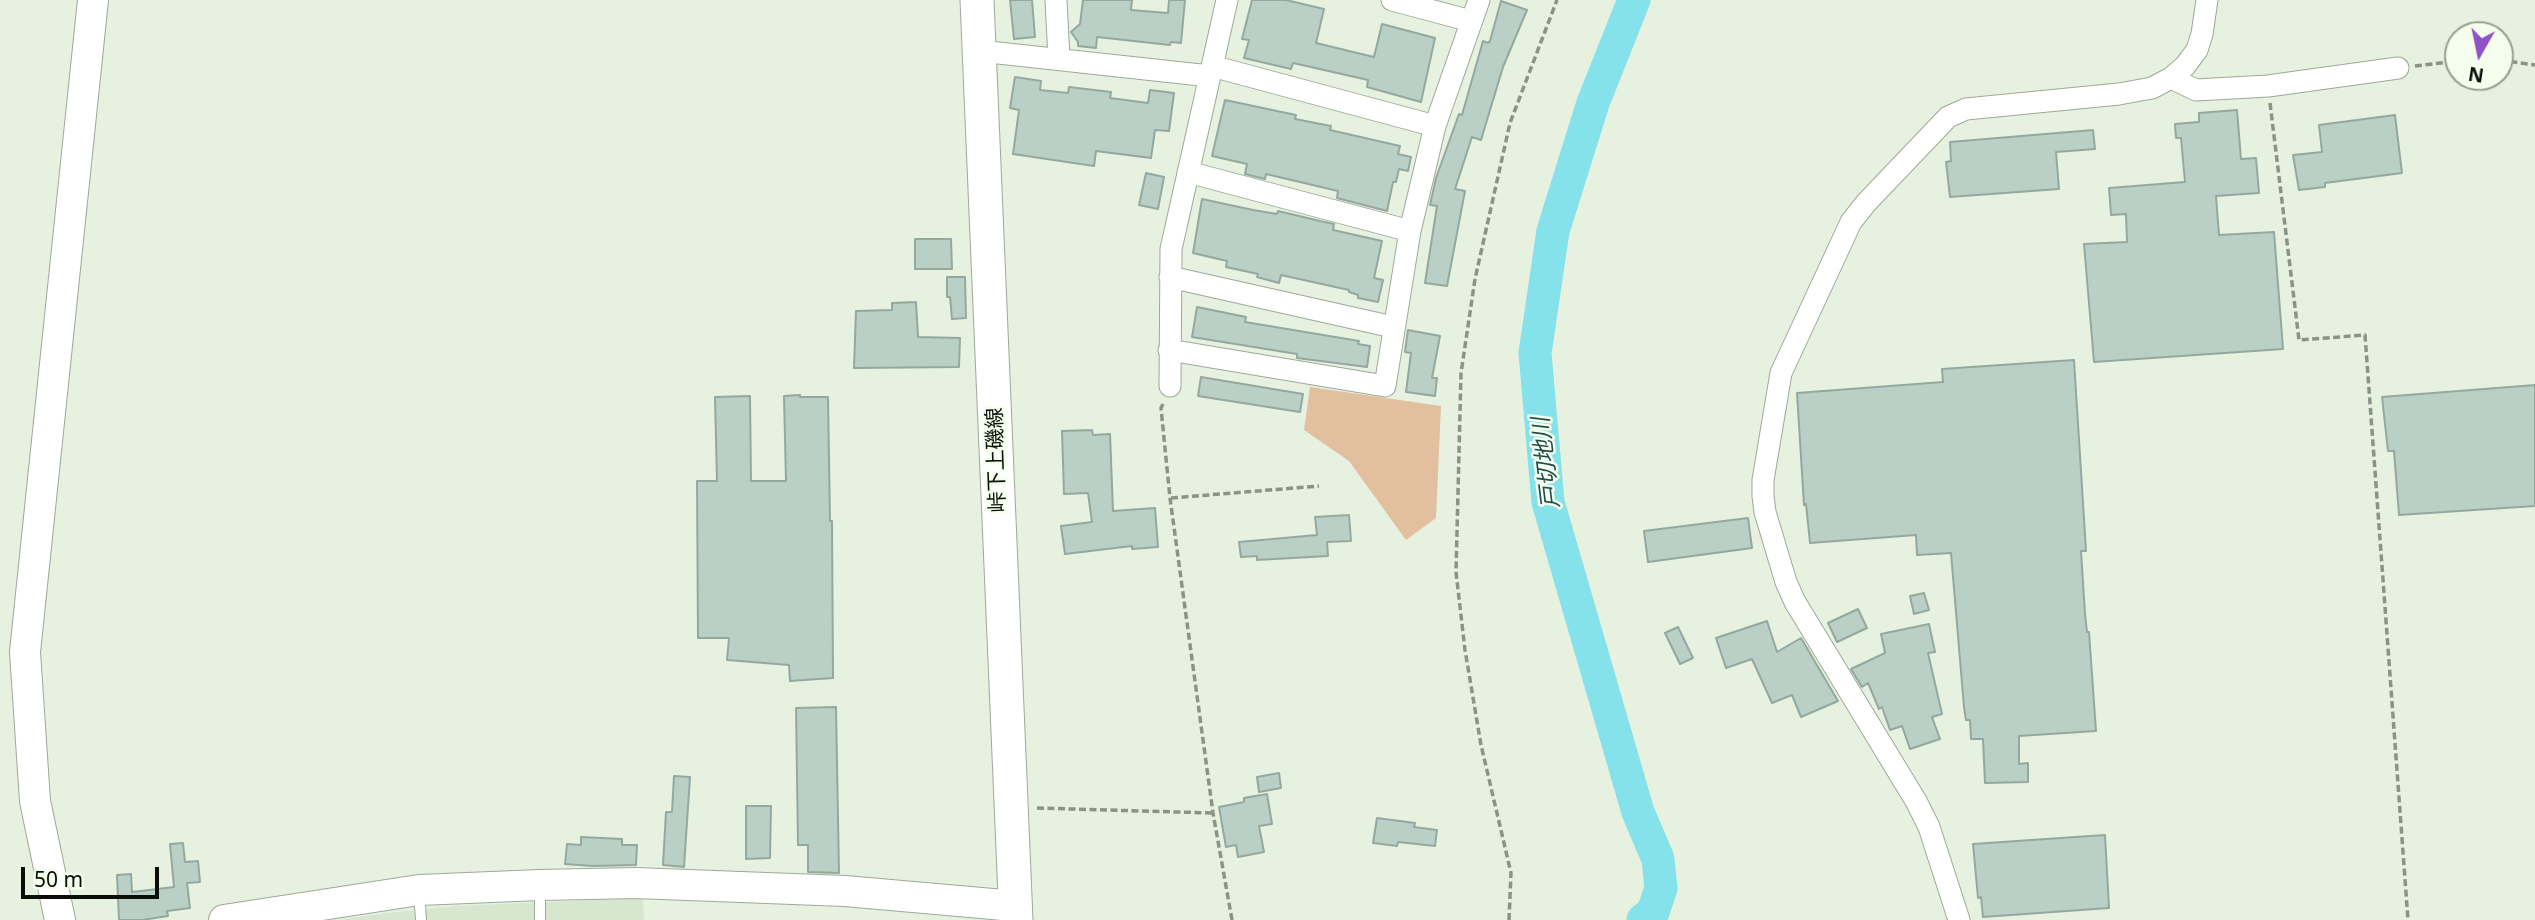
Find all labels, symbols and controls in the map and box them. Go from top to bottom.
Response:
north arrow [2444,21,2514,91]
text: N [2466,61,2486,89]
street label: 峠下上磯線 [983,407,1011,513]
water label: 戸切地川 [1528,416,1566,510]
scale bar [24,853,163,897]
text: 50 m [34,865,83,893]

